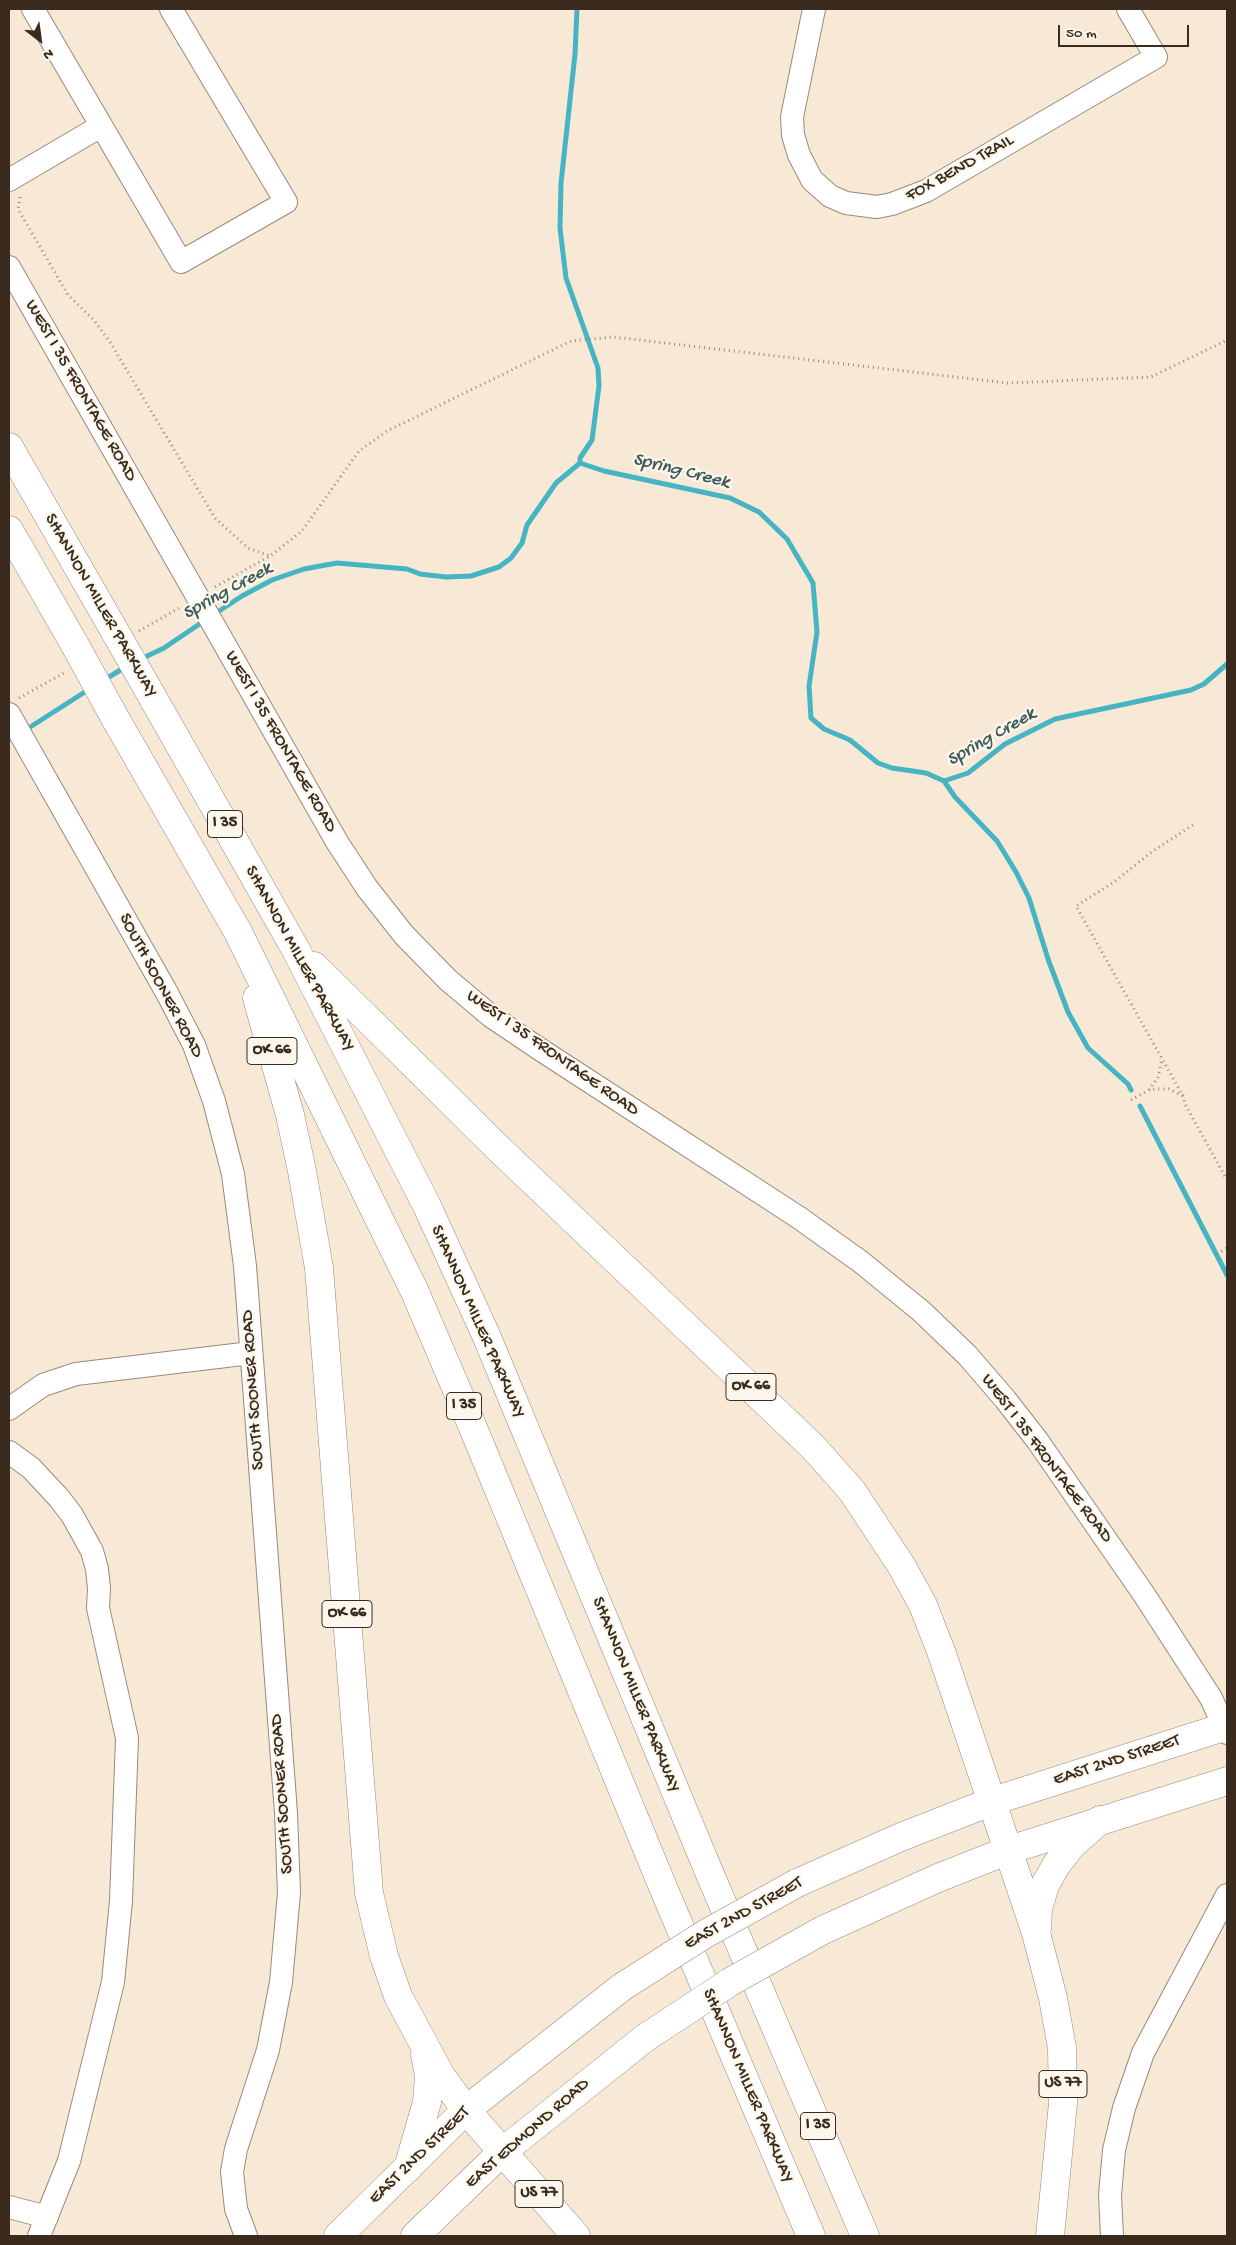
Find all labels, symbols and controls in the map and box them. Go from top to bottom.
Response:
north arrow [15,15,65,65]
scale bar [1061,15,1192,47]
text: 50 m [1066,25,1097,43]
text: N [40,44,56,63]
street label: FOX BEND TRAIL [902,130,1018,208]
street label: WEST I 35 FRONTAGE ROAD [19,296,141,486]
water label: Spring Creek [630,449,732,495]
street label: SHANNON MILLER PARKWAY [38,510,162,702]
water label: Spring Creek [179,558,277,626]
street label: WEST I 35 FRONTAGE ROAD [219,647,341,837]
water label: Spring Creek [944,704,1040,772]
road number: I 35 [208,811,242,838]
street label: SHANNON MILLER PARKWAY [239,863,359,1055]
street label: SOUTH SOONER ROAD [113,910,207,1062]
street label: WEST I 35 FRONTAGE ROAD [461,986,643,1122]
road number: OK 66 [247,1038,297,1064]
street label: SHANNON MILLER PARKWAY [425,1222,529,1422]
street label: SOUTH SOONER ROAD [238,1309,270,1471]
street label: WEST I 35 FRONTAGE ROAD [975,1370,1117,1548]
road number: OK 66 [726,1374,776,1400]
road number: I 35 [446,1392,482,1420]
street label: SHANNON MILLER PARKWAY [586,1594,684,1796]
road number: OK 66 [322,1600,372,1628]
street label: SOUTH SOONER ROAD [267,1713,299,1875]
street label: EAST 2ND STREET [1051,1730,1183,1792]
street label: EAST 2ND STREET [681,1873,807,1955]
street label: SHANNON MILLER PARKWAY [696,1986,798,2186]
road number: US 77 [1039,2070,1087,2098]
street label: EAST EDMOND ROAD [461,2074,595,2194]
street label: EAST 2ND STREET [365,2102,475,2210]
road number: I 35 [800,2112,836,2140]
road number: US 77 [515,2180,563,2208]

